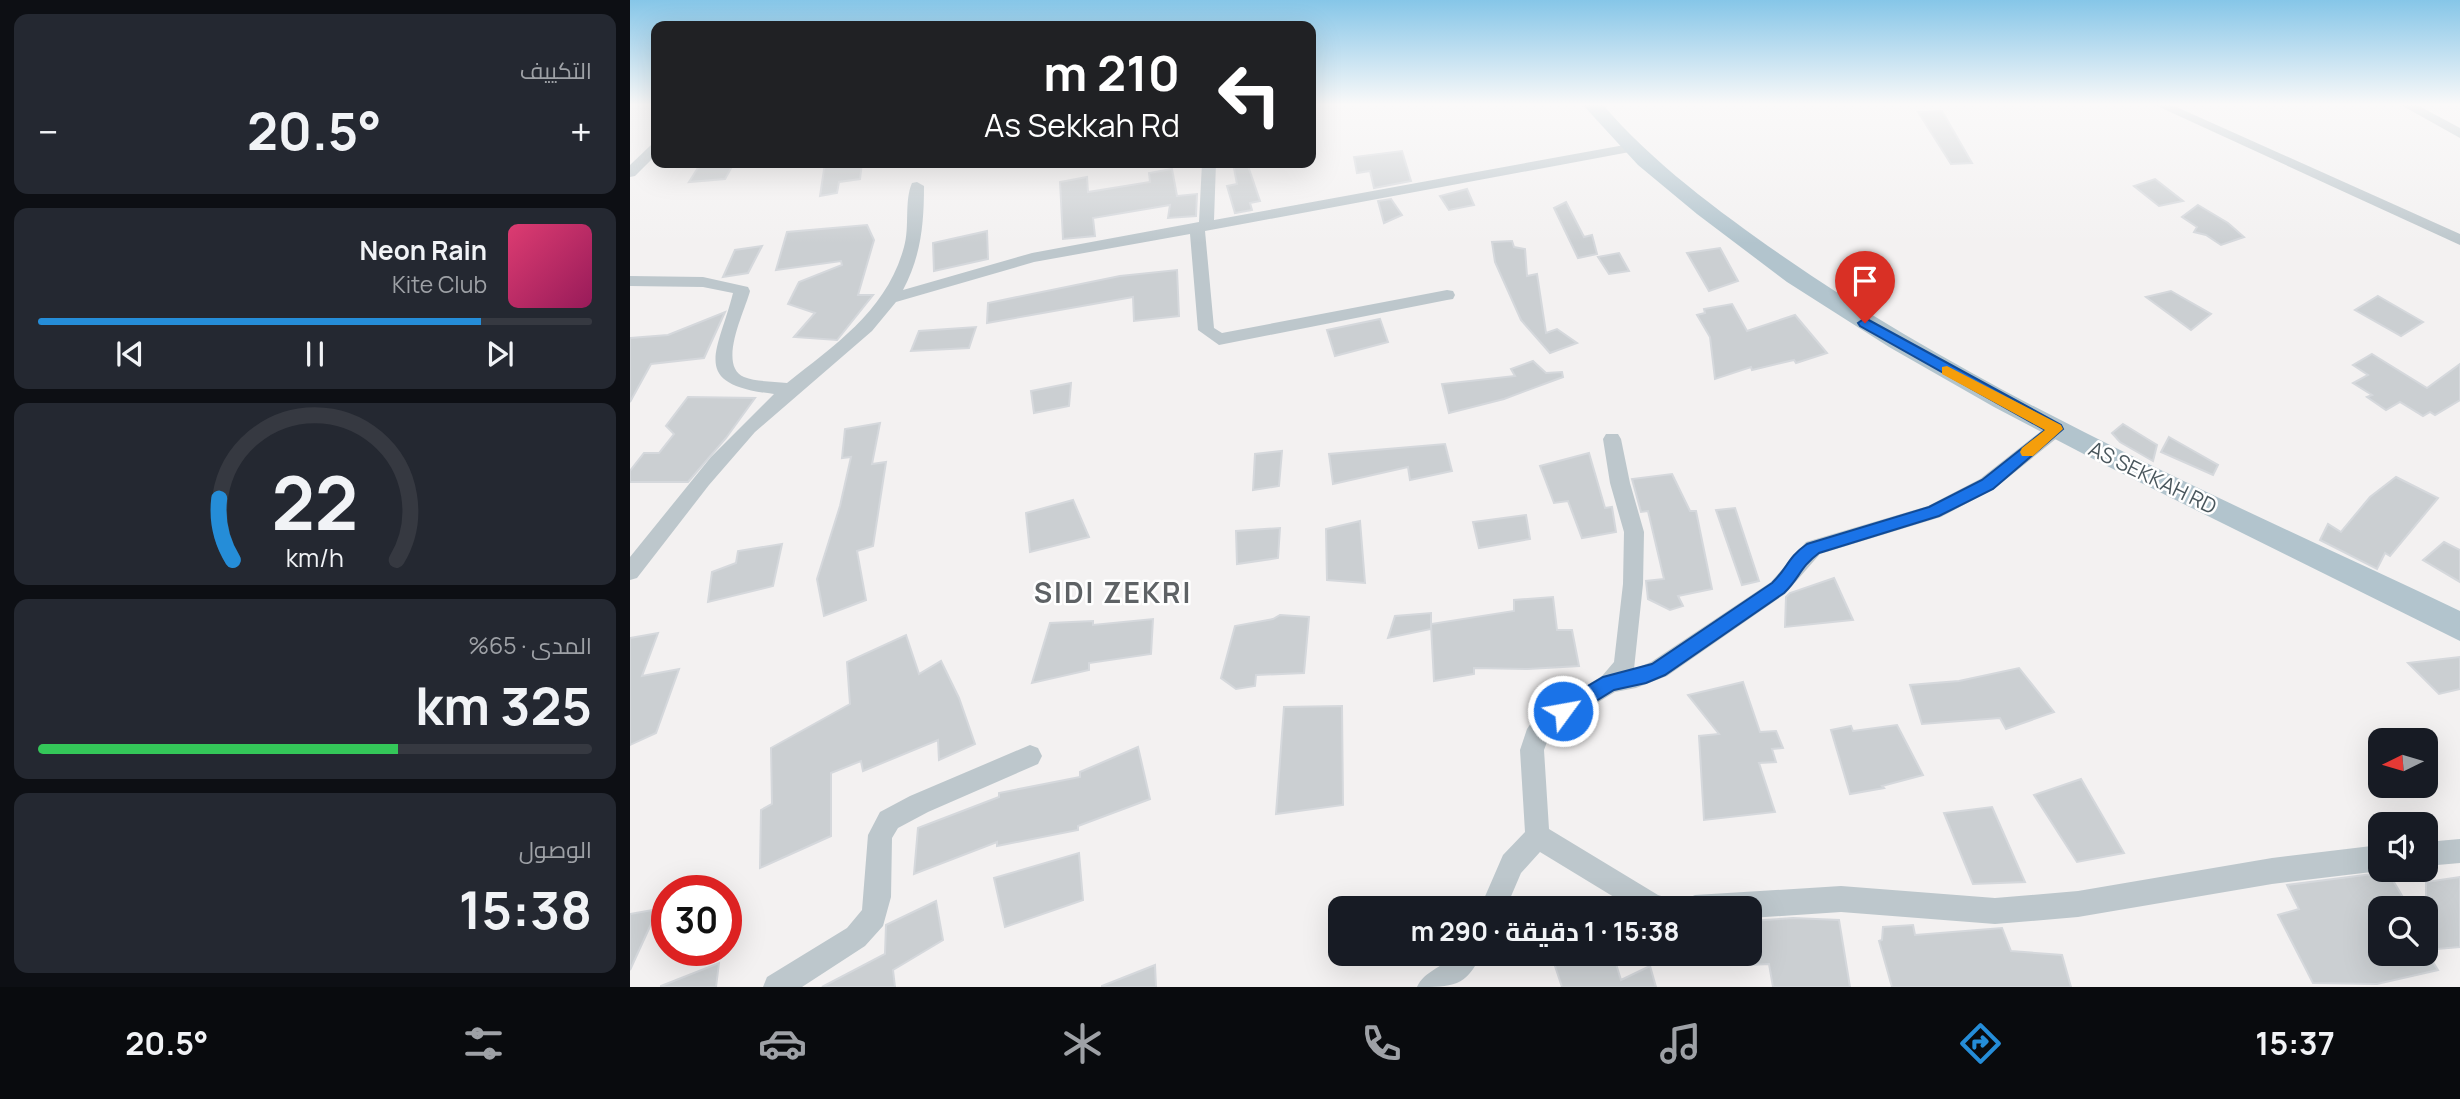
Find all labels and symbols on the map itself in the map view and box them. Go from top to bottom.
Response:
pin [1835,251,1895,323]
street label: AS SEKKAH RD [2084,434,2222,520]
district label: SIDI ZEKRI [1034,573,1192,611]
position arrow [1526,674,1600,748]
north arrow [2368,728,2438,798]
speed limit sign: 30 [651,875,742,966]

